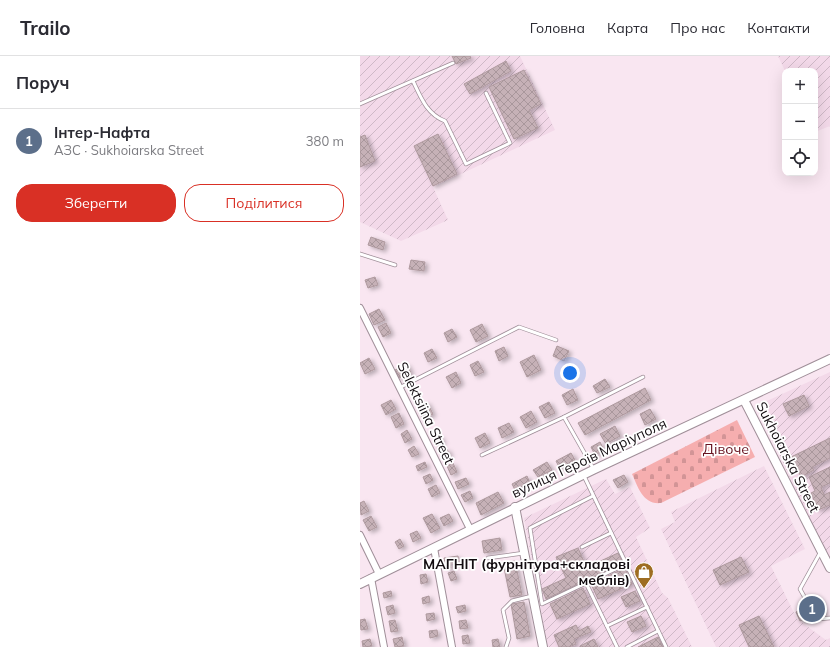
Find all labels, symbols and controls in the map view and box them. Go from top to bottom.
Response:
text: Trailo [20,16,71,40]
text: Головна [530,19,585,37]
text: Карта [607,19,648,37]
text: Про нас [670,19,725,37]
text: Контакти [747,19,810,37]
map controls [782,68,818,176]
button: + [782,68,818,104]
text: Поруч [16,72,69,93]
button: − [782,104,818,140]
text: Інтер-Нафта [54,123,150,142]
text: 1 [25,133,33,149]
text: 380 m [306,133,344,149]
button: locate [782,140,818,176]
text: АЗС · Sukhoiarska Street [54,142,204,158]
button: Зберегти [16,184,176,222]
button: Поділитися [184,184,344,222]
street label: Selektsiina Street [393,359,459,467]
your location [560,363,580,383]
street label: Sukhoiarska Street [752,399,824,515]
street label: вулиця Героїв Маріуполя [509,414,669,502]
park label: Дівоче [703,440,749,458]
place label: МАГНІТ (фурнітура+складові меблів) [423,555,630,589]
shop icon: МАГНІТ (фурнітура+складові меблів) [633,561,655,589]
pin: 1 [799,594,825,624]

